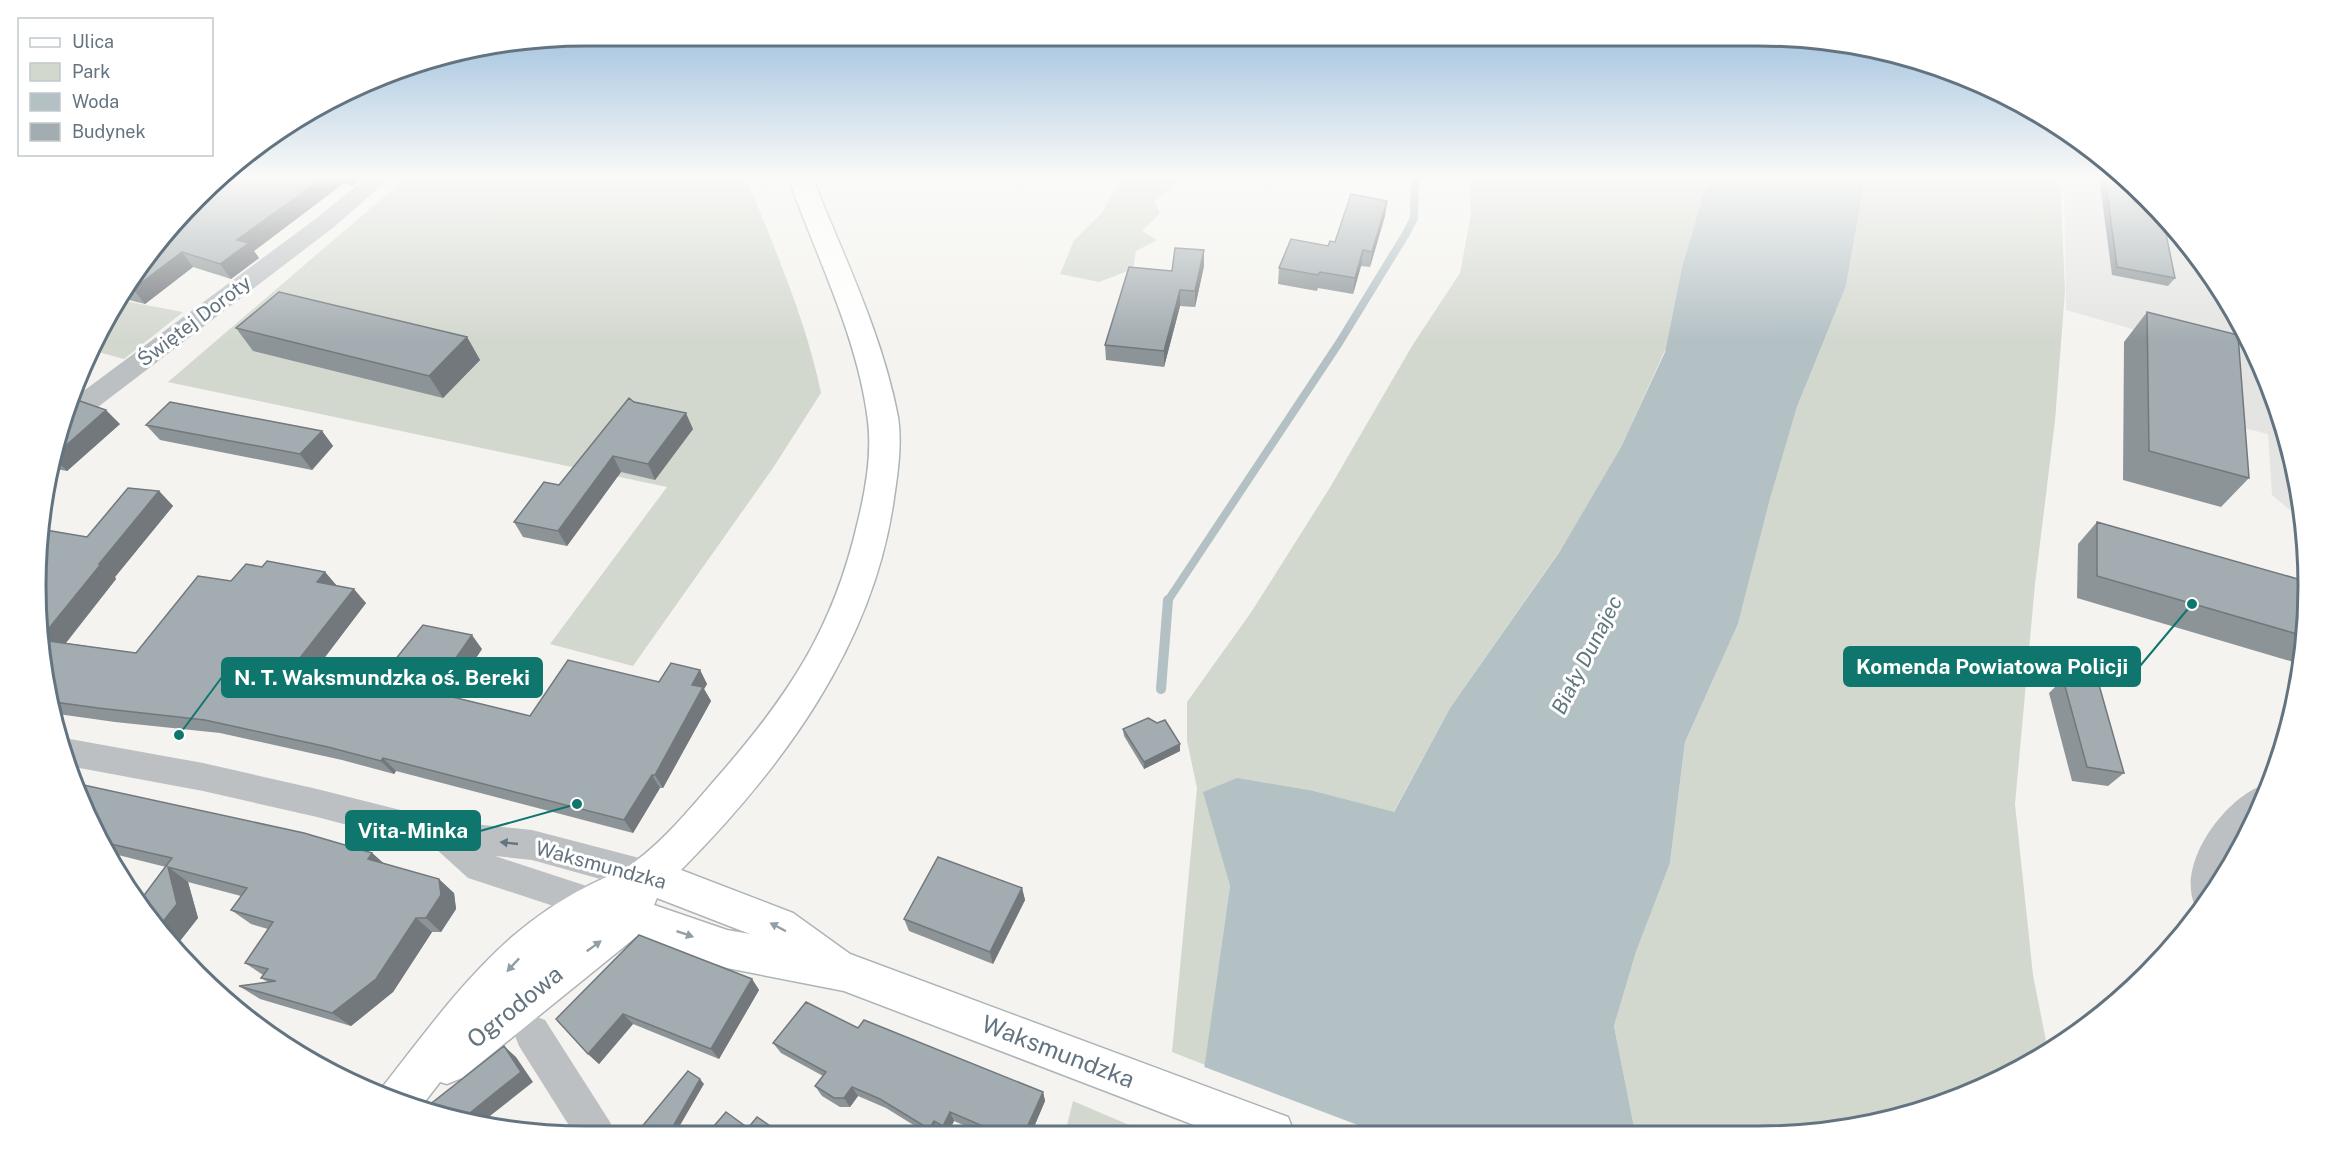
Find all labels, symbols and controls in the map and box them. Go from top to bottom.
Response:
legend [18,18,213,156]
text: Ulica [72,31,114,52]
text: Park [72,61,110,82]
text: Woda [72,91,119,112]
text: Budynek [72,121,146,142]
street label: Świętej Doroty [132,269,256,372]
water label: Biały Dunajec [1546,591,1627,718]
callout: Komenda Powiatowa Policji [1844,647,2140,686]
text: Komenda Powiatowa Policji [1856,654,2128,679]
callout: N. T. Waksmundzka oś. Bereki [222,658,542,697]
text: N. T. Waksmundzka oś. Bereki [234,665,530,690]
callout: Vita-Minka [346,811,480,850]
text: Vita-Minka [358,818,468,843]
street label: Waksmundzka [533,836,669,894]
one-way arrow [499,838,518,848]
one-way arrow [769,922,786,932]
one-way arrow [676,930,694,940]
one-way arrow [586,940,602,952]
one-way arrow [506,957,520,972]
street label: Ogrodowa [461,959,568,1053]
street label: Waksmundzka [978,1009,1139,1093]

